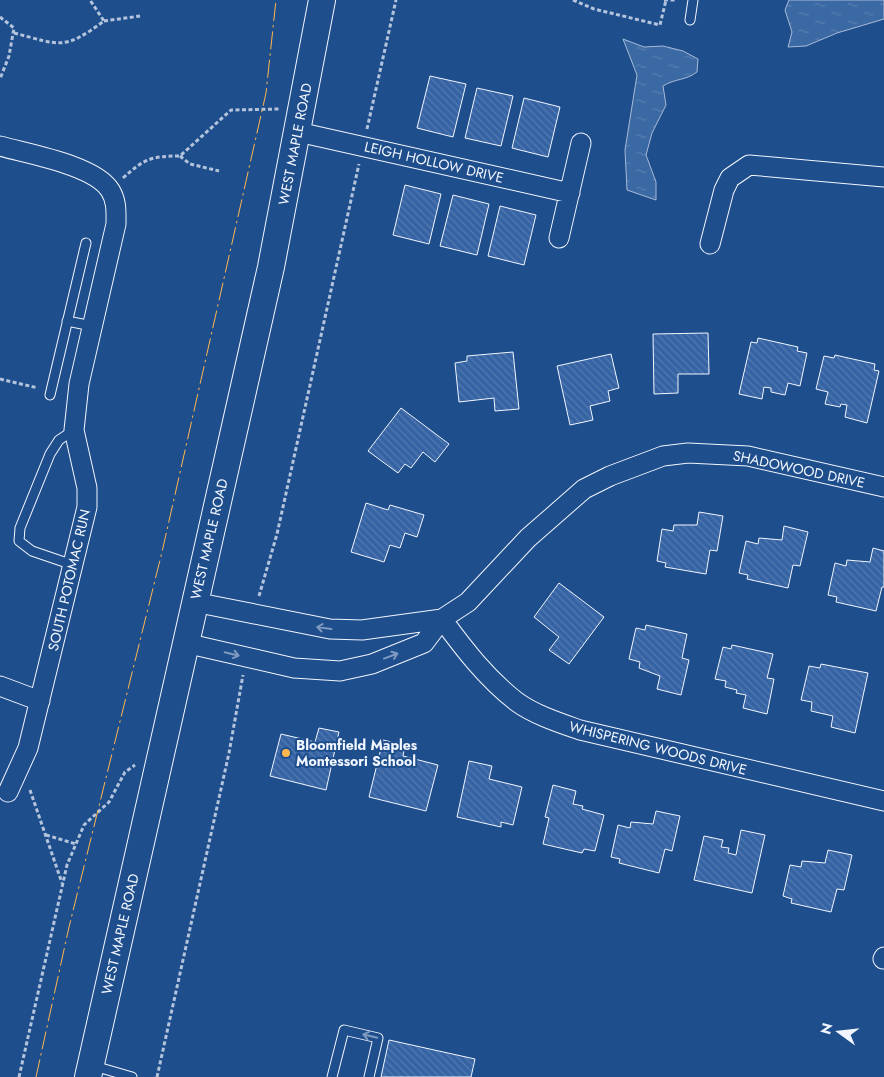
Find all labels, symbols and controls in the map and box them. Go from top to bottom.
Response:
street label: WEST MAPLE ROAD [273,81,317,207]
street label: LEIGH HOLLOW DRIVE [362,136,506,188]
street label: SHADOWOOD DRIVE [731,445,867,493]
street label: WEST MAPLE ROAD [185,477,233,601]
street label: SOUTH POTOMAC RUN [43,507,95,653]
one-way arrow [317,623,333,633]
one-way arrow [224,650,240,659]
one-way arrow [383,651,398,660]
street label: WHISPERING WOODS DRIVE [567,716,749,780]
place label: Bloomfield Maples Montessori School [296,735,418,771]
marker: Bloomfield Maples Montessori School [280,747,292,759]
street label: WEST MAPLE ROAD [96,872,144,996]
north arrow [814,1007,864,1057]
text: N [815,1021,838,1037]
one-way arrow [362,1031,378,1040]

